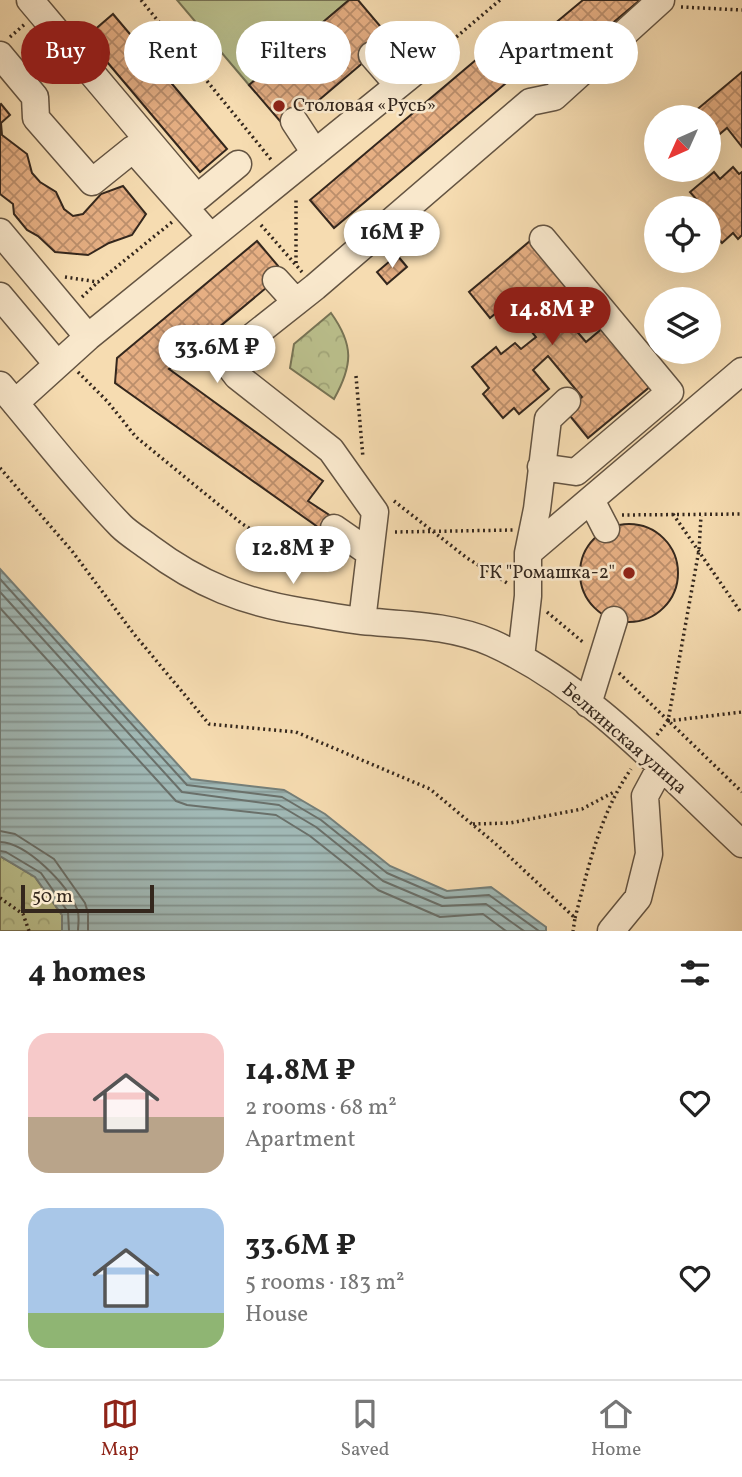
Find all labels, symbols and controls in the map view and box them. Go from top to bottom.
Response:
chip: Buy [21,21,110,84]
chip: Rent [124,21,222,84]
chip: Filters [236,21,351,84]
chip: New [365,21,460,84]
chip: Apartment [474,21,638,84]
place label: Столовая «Русь» [293,93,436,119]
marker: Столовая «Русь» [271,98,287,114]
north arrow [644,105,721,182]
map controls [644,105,721,364]
button: locate [644,196,721,273]
pin: 16M ₽ [343,210,441,270]
text: 16M ₽ [360,217,424,249]
button: layers [644,287,721,364]
pin: 14.8M ₽ [487,288,617,347]
text: 14.8M ₽ [510,294,594,326]
pin: 33.6M ₽ [152,326,282,385]
text: 33.6M ₽ [174,332,260,364]
pin: 12.8M ₽ [228,526,358,586]
text: 12.8M ₽ [252,533,334,565]
place label: ГК "Ромашка-2" [479,560,615,586]
marker: ГК "Ромашка-2" [621,565,637,581]
street label: Белкинская улица [556,677,692,801]
scale bar [21,882,154,914]
text: 50 m [32,884,73,910]
text: 4 homes [28,952,146,994]
icon: filters [676,954,714,992]
text: 14.8M ₽ [245,1050,356,1092]
icon: home [84,1061,168,1145]
icon: heart [676,1084,714,1122]
text: 2 rooms · 68 m² [245,1092,397,1124]
text: Apartment [245,1124,356,1156]
text: 33.6M ₽ [245,1225,356,1267]
icon: home [84,1236,168,1320]
icon: heart [676,1259,714,1297]
text: 5 rooms · 183 m² [245,1267,405,1299]
text: House [245,1299,308,1331]
tab: Map [101,1395,139,1463]
tab: Saved [340,1395,389,1463]
tab: Home [591,1395,641,1463]

